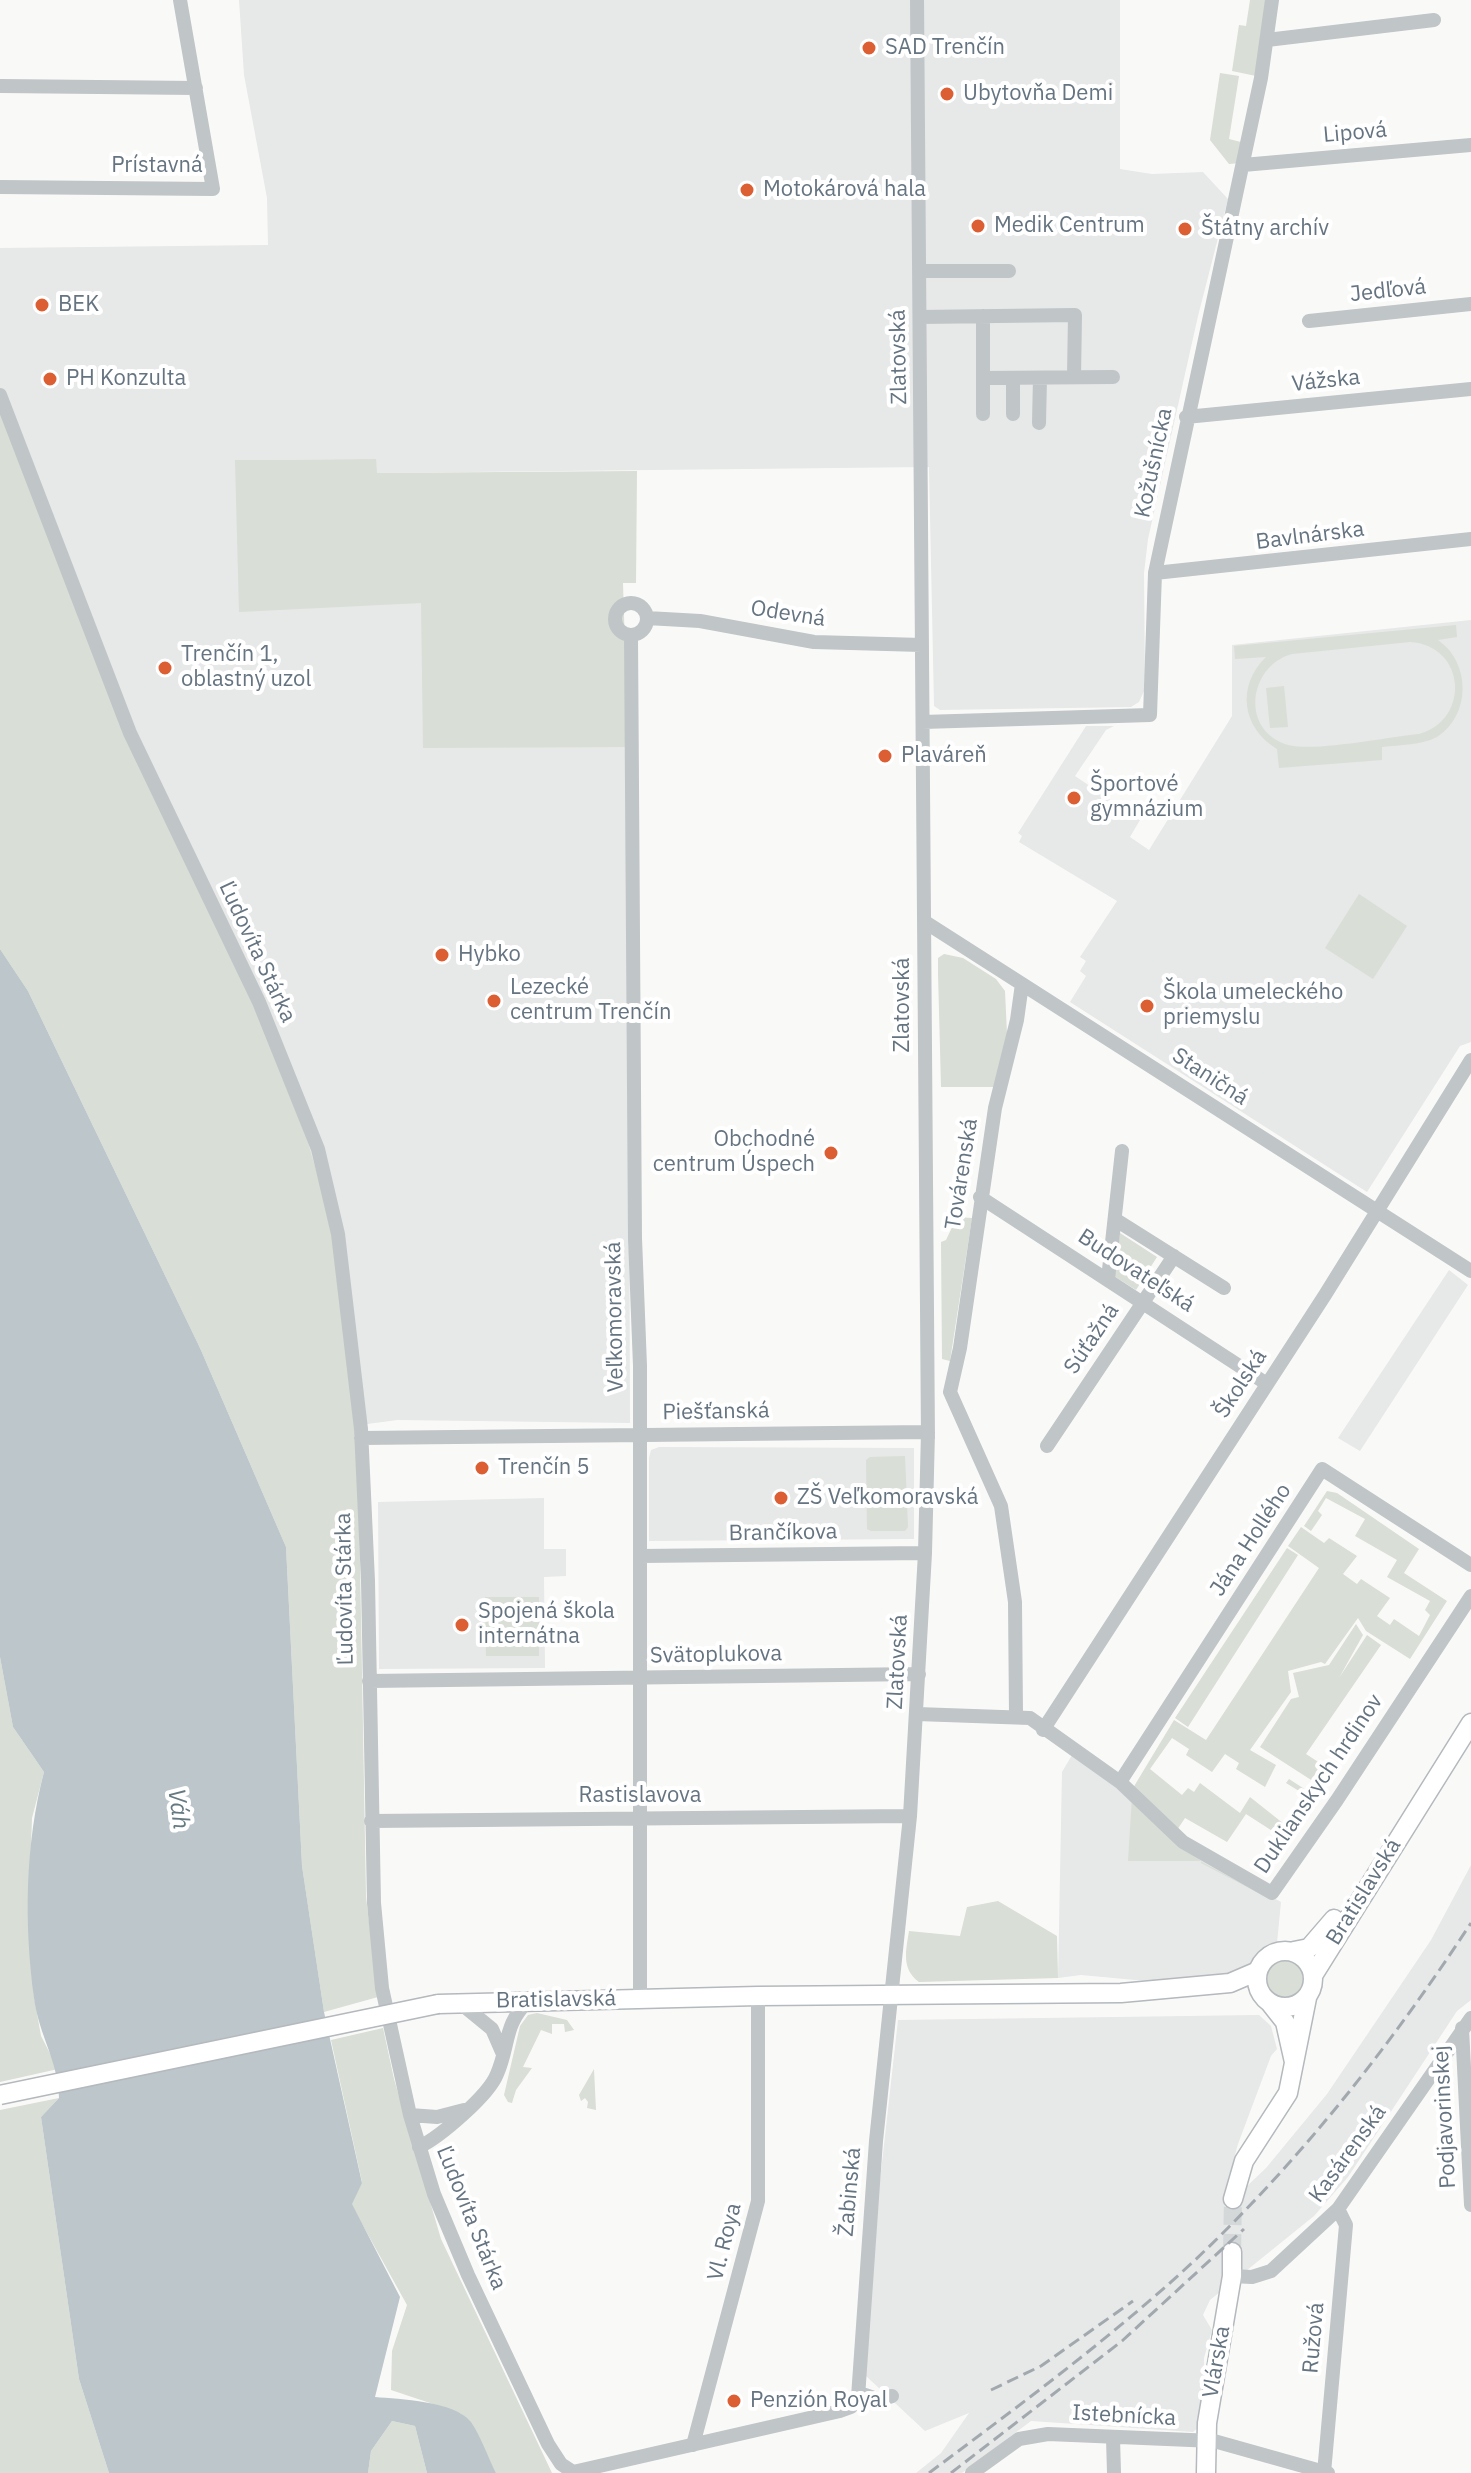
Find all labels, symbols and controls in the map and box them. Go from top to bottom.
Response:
place label: SAD Trenčín [885,35,1005,61]
marker: SAD Trenčín [860,39,878,57]
place label: Ubytovňa Demi [963,81,1113,107]
marker: Ubytovňa Demi [938,85,956,103]
street label: Lipová [1322,117,1388,149]
street label: Prístavná [111,153,203,179]
place label: Motokárová hala [763,177,926,203]
marker: Motokárová hala [738,181,756,199]
place label: Medik Centrum [994,213,1145,239]
place label: Štátny archív [1201,216,1329,242]
marker: Medik Centrum [969,217,987,235]
marker: Štátny archív [1176,220,1194,238]
street label: Jedľová [1349,274,1427,308]
place label: BEK [58,292,99,318]
marker: BEK [33,296,51,314]
street label: Zlatovská [885,309,913,405]
street label: Vážska [1290,364,1362,398]
place label: PH Konzulta [66,366,186,392]
marker: PH Konzulta [41,370,59,388]
street label: Kožušnícka [1130,406,1178,520]
street label: Bavlnárska [1254,516,1366,556]
street label: Odevná [749,595,827,633]
place label: Trenčín 1, oblastný uzol [181,642,311,694]
marker: Trenčín 1, oblastný uzol [156,659,174,677]
place label: Plaváreň [901,743,987,769]
marker: Plaváreň [876,747,894,765]
place label: Športové gymnázium [1090,772,1204,824]
marker: Športové gymnázium [1065,789,1083,807]
street label: Ľudovíta Stárka [213,877,301,1027]
place label: Hybko [458,942,521,968]
marker: Hybko [433,946,451,964]
street label: Zlatovská [890,957,916,1053]
place label: Lezecké centrum Trenčín [510,975,671,1026]
place label: Škola umeleckého priemyslu [1163,980,1343,1032]
marker: Lezecké centrum Trenčín [485,992,503,1010]
marker: Škola umeleckého priemyslu [1138,997,1156,1015]
street label: Staničná [1167,1043,1253,1111]
street label: Továrenská [940,1117,984,1231]
place label: Obchodné centrum Úspech [653,1127,815,1178]
marker: Obchodné centrum Úspech [822,1144,840,1162]
street label: Budovateľská [1073,1223,1199,1319]
street label: Veľkomoravská [600,1241,630,1393]
street label: Súťažná [1059,1299,1125,1379]
street label: Školská [1209,1345,1273,1423]
street label: Piešťanská [662,1398,770,1426]
place label: Trenčín 5 [498,1455,590,1481]
marker: Trenčín 5 [473,1459,491,1477]
street label: Jána Hollého [1205,1479,1297,1601]
place label: ZŠ Veľkomoravská [797,1485,978,1511]
marker: ZŠ Veľkomoravská [772,1489,790,1507]
street label: Ľudovíta Stárka [330,1512,360,1666]
street label: Brančíkova [728,1519,838,1547]
place label: Spojená škola internátna [478,1599,615,1650]
street label: Zlatovská [882,1614,914,1710]
marker: Spojená škola internátna [453,1616,471,1634]
street label: Svätoplukova [650,1641,782,1669]
street label: Duklianskych hrdinov [1249,1689,1389,1879]
street label: Rastislavova [579,1783,701,1809]
water label: Váh [161,1787,195,1831]
street label: Bratislavská [1321,1834,1407,1950]
street label: Bratislavská [496,1986,616,2014]
street label: Podjavorinskej [1428,2045,1462,2189]
street label: Kasárenská [1304,2100,1392,2208]
street label: Ľudovíta Stárka [430,2142,512,2294]
street label: Žabinská [833,2146,867,2238]
street label: Vl. Roya [703,2200,747,2284]
street label: Ružová [1298,2301,1330,2375]
street label: Vlárska [1198,2324,1236,2400]
place label: Penzión Royal [750,2388,888,2414]
marker: Penzión Royal [725,2392,743,2410]
street label: Istebnícka [1071,2400,1177,2432]

